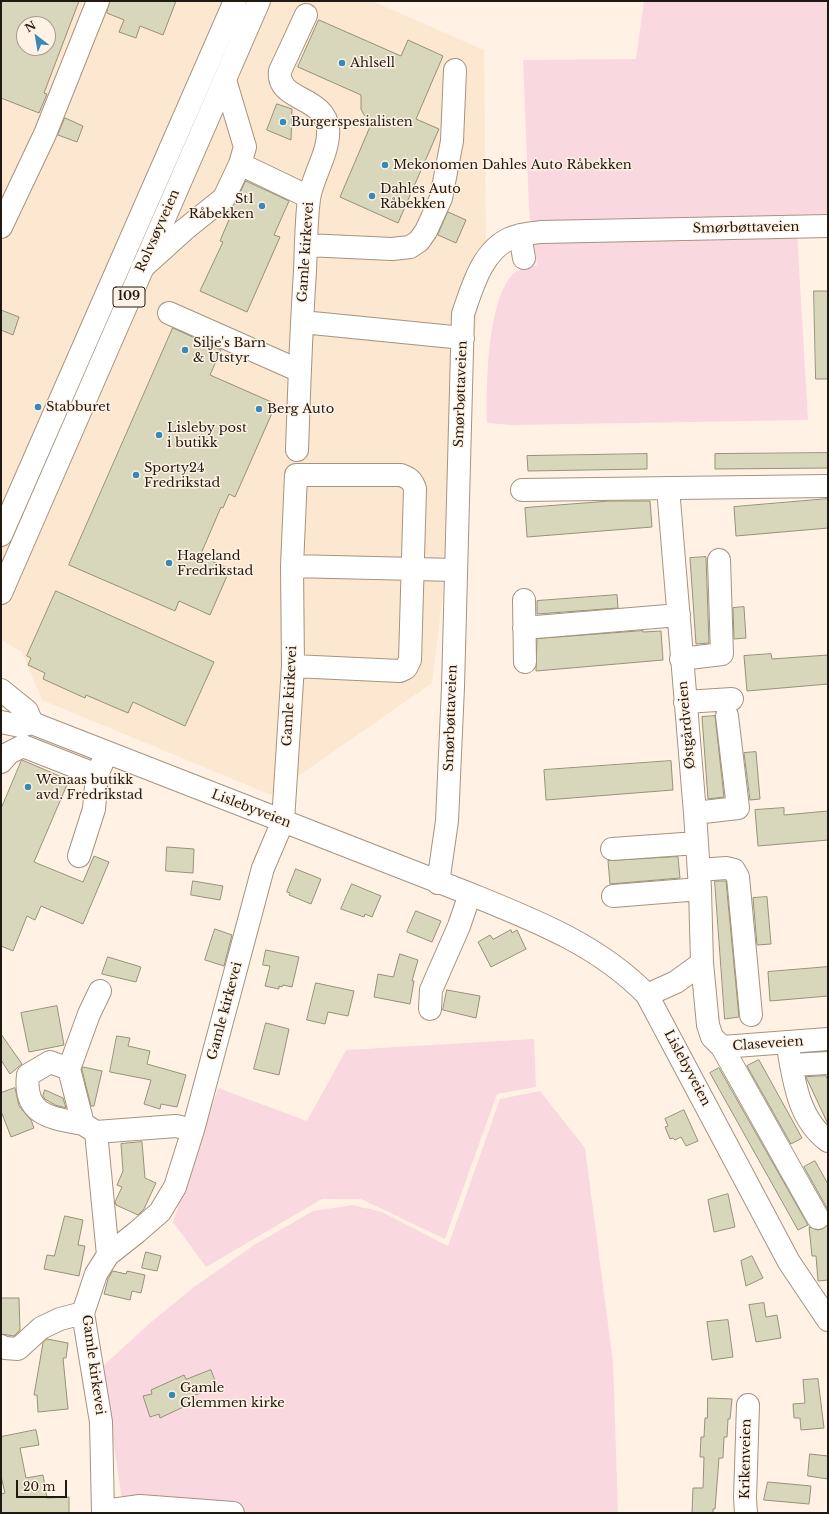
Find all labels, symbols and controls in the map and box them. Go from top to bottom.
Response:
north arrow [16,16,56,56]
text: N [22,18,38,35]
place label: Ahlsell [350,55,395,71]
marker: Ahlsell [337,58,347,68]
place label: Burgerspesialisten [291,114,413,130]
marker: Burgerspesialisten [278,117,288,127]
place label: Mekonomen Dahles Auto Råbekken [393,157,632,173]
marker: Mekonomen Dahles Auto Råbekken [380,160,390,170]
place label: Dahles Auto Råbekken [380,181,461,212]
street label: Rolvsøyveien [133,187,183,275]
place label: St1 Råbekken [189,191,254,222]
marker: Dahles Auto Råbekken [367,191,377,201]
marker: St1 Råbekken [257,201,267,211]
street label: Gamle kirkevei [295,201,317,303]
street label: Smørbøttaveien [693,219,799,237]
road number: 109 [113,287,145,307]
place label: Silje's Barn & Utstyr [193,335,266,366]
street label: Smørbøttaveien [451,340,471,448]
marker: Silje's Barn & Utstyr [180,345,190,355]
place label: Stabburet [46,399,111,415]
place label: Berg Auto [267,401,334,417]
marker: Stabburet [33,402,43,412]
marker: Berg Auto [254,404,264,414]
place label: Lisleby post i butikk [167,420,247,451]
marker: Lisleby post i butikk [154,430,164,440]
place label: Sporty24 Fredrikstad [144,460,220,491]
marker: Sporty24 Fredrikstad [131,470,141,480]
place label: Hageland Fredrikstad [177,548,253,579]
marker: Hageland Fredrikstad [164,558,174,568]
street label: Gamle kirkevei [280,645,300,747]
street label: Smørbøttaveien [441,664,461,772]
street label: Østgårdveien [675,680,699,770]
place label: Wenaas butikk avd. Fredrikstad [36,772,143,803]
marker: Wenaas butikk avd. Fredrikstad [23,782,33,792]
street label: Lislebyveien [209,787,293,831]
street label: Gamle kirkevei [204,960,246,1062]
street label: Lislebyveien [660,1027,714,1109]
street label: Claseveien [732,1034,804,1054]
street label: Gamle kirkevei [78,1314,108,1416]
place label: Gamle Glemmen kirke [180,1380,285,1411]
marker: Gamle Glemmen kirke [167,1390,177,1400]
street label: Krikenveien [737,1419,755,1499]
scale bar [18,1472,69,1498]
text: 20 m [23,1479,55,1494]

